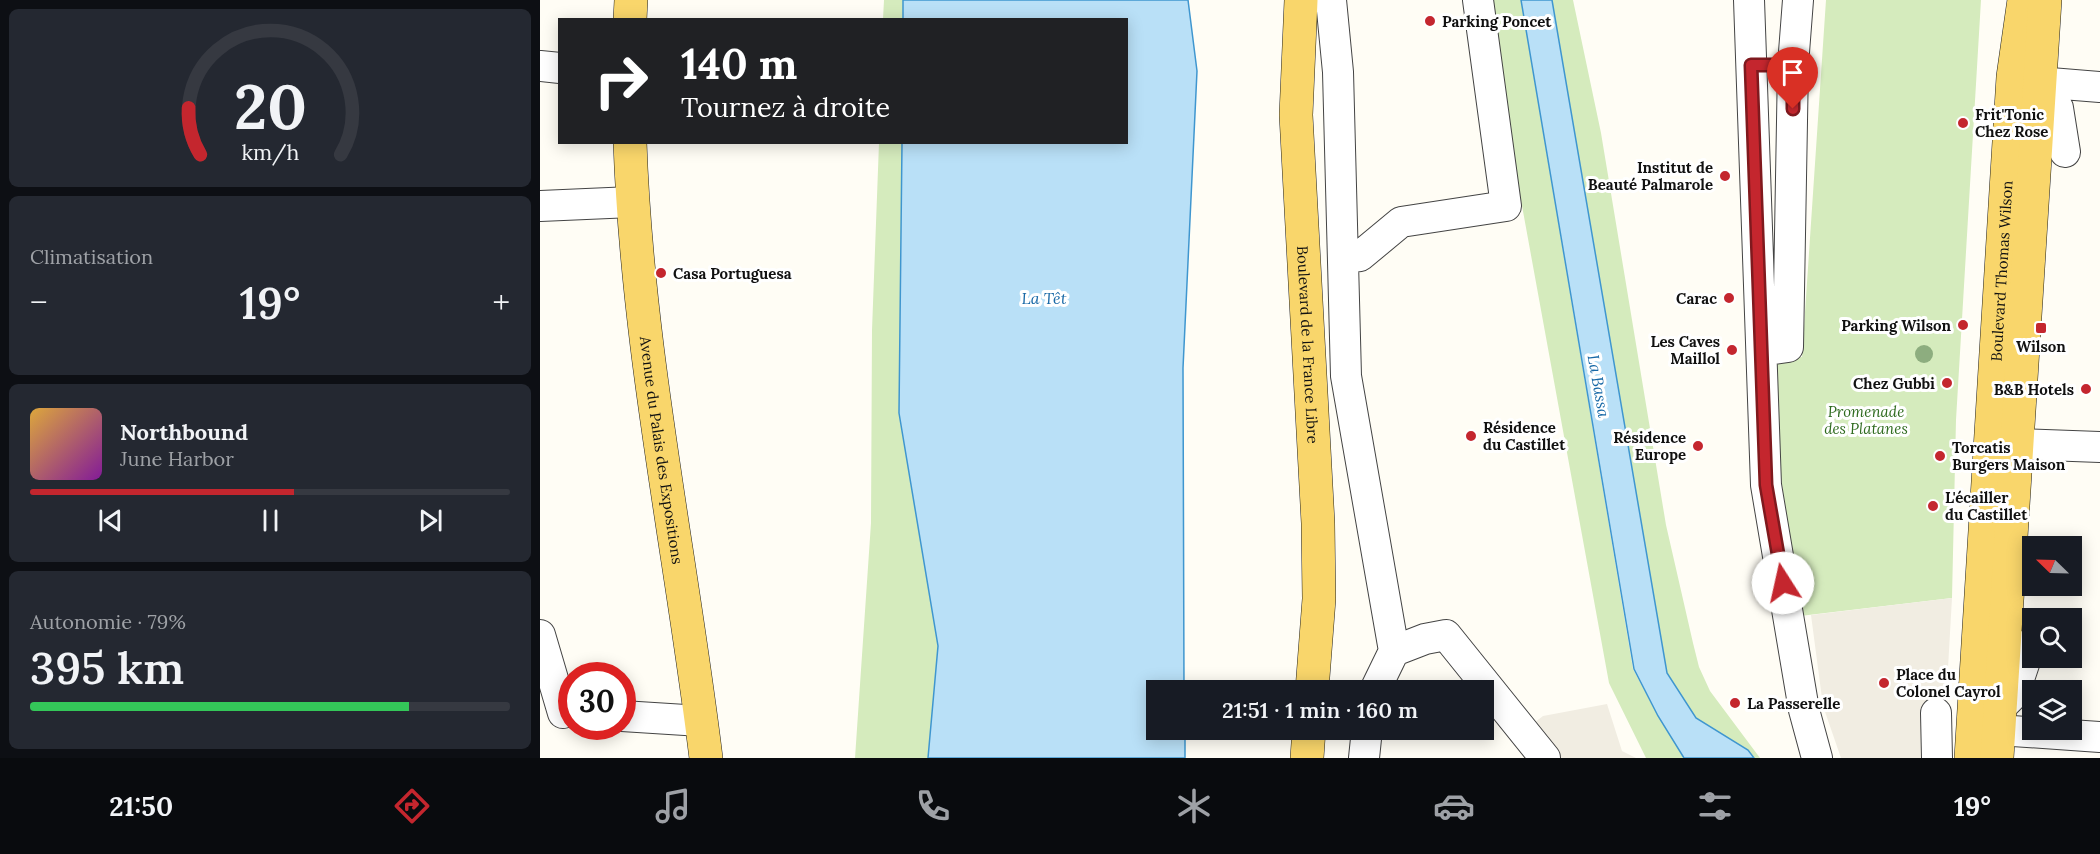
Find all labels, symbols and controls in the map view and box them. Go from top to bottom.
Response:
place label: Parking Poncet [1442,12,1552,31]
marker: Parking Poncet [1423,14,1437,28]
text: 140 m [681,37,797,91]
icon: right [582,42,660,120]
pin [1767,47,1818,109]
icon: arrive [1776,56,1809,89]
text: 20 [234,66,306,146]
text: Tournez à droite [681,90,890,124]
place label: Frit'Tonic Chez Rose [1975,105,2048,141]
marker: Frit'Tonic Chez Rose [1956,116,1970,130]
text: km/h [241,139,299,167]
place label: Institut de Beauté Palmarole [1588,158,1713,194]
marker: Institut de Beauté Palmarole [1718,169,1732,183]
street label: Boulevard Thomas Wilson [1986,180,2016,362]
text: Climatisation [30,244,153,269]
street label: Boulevard de la France Libre [1294,245,1323,444]
place label: Casa Portuguesa [673,264,792,283]
marker: Casa Portuguesa [654,266,668,280]
text: 19° [239,274,301,331]
text: − [30,281,48,323]
text: + [493,281,510,323]
water label: La Têt [1021,288,1067,308]
place label: Carac [1676,289,1717,308]
marker: Carac [1722,291,1736,305]
place label: Parking Wilson [1841,316,1951,335]
marker: Parking Wilson [1956,318,1970,332]
marker: Wilson [2034,321,2048,335]
place label: Les Caves Maillol [1650,332,1720,368]
street label: Avenue du Palais des Expositions [636,334,688,565]
place label: Wilson [2016,337,2066,356]
marker: Les Caves Maillol [1725,343,1739,357]
water label: La Bassa [1584,353,1614,419]
place label: Chez Gubbi [1853,374,1935,393]
marker: Chez Gubbi [1940,376,1954,390]
place label: B&B Hotels [1994,380,2074,399]
marker: B&B Hotels [2079,382,2093,396]
park label: Promenade des Platanes [1824,402,1908,438]
text: Northbound [120,418,248,446]
place label: Résidence du Castillet [1483,418,1566,454]
place label: Résidence Europe [1613,428,1686,464]
marker: Résidence du Castillet [1464,429,1478,443]
place label: Torcatis Burgers Maison [1952,438,2066,474]
marker: Résidence Europe [1691,439,1705,453]
text: June Harbor [120,446,234,471]
marker: Torcatis Burgers Maison [1933,449,1947,463]
place label: L'écailler du Castillet [1945,488,2028,524]
marker: L'écailler du Castillet [1926,499,1940,513]
icon: previous [94,504,127,537]
icon: pause [254,504,287,537]
icon: next [414,504,447,537]
north arrow [2022,536,2082,596]
map controls [2022,536,2082,740]
position arrow [1751,551,1815,615]
button: search [2022,608,2082,668]
text: Autonomie · 79% [30,609,186,634]
text: 395 km [30,639,184,696]
speed limit sign: 30 [558,662,636,740]
place label: Place du Colonel Cayrol [1896,665,2001,701]
marker: Place du Colonel Cayrol [1877,676,1891,690]
button: layers [2022,680,2082,740]
place label: La Passerelle [1747,694,1840,713]
text: 21:51 · 1 min · 160 m [1222,696,1418,724]
marker: La Passerelle [1728,696,1742,710]
icon: directions [391,785,433,827]
icon: music [652,785,694,827]
icon: phone [912,785,954,827]
icon: climate [1173,785,1215,827]
icon: car [1433,785,1475,827]
icon: filters [1694,785,1736,827]
text: 21:50 [109,789,173,823]
text: 19° [1954,789,1991,823]

